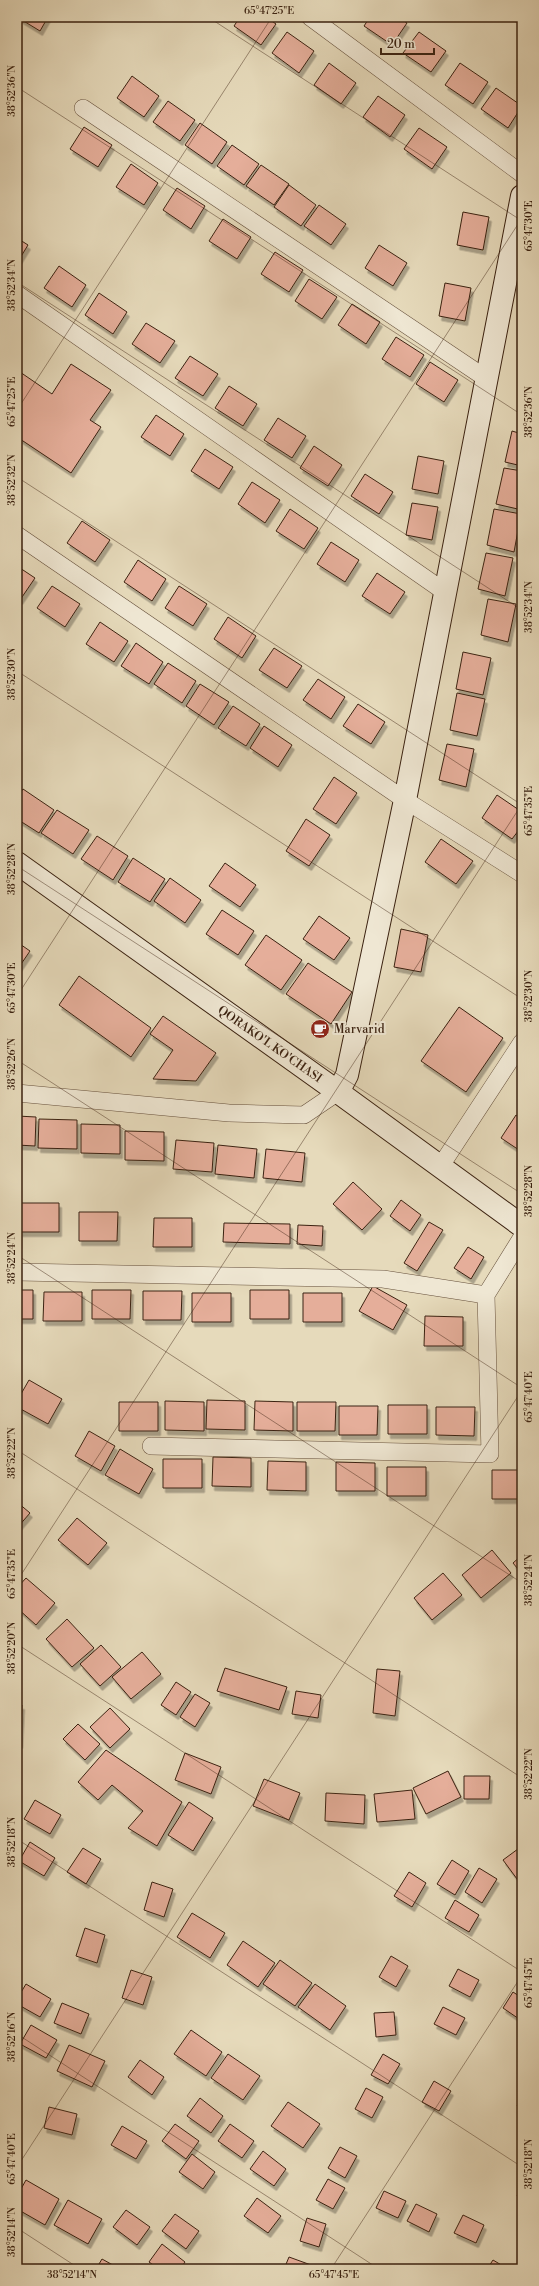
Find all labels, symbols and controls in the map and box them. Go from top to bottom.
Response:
text: 65°47'25"E [244,5,294,17]
scale bar [381,30,434,56]
text: 20 m [387,37,415,52]
text: 38°52'36"N [6,65,18,117]
text: 65°47'30"E [523,200,535,252]
text: 38°52'34"N [6,259,18,311]
text: 65°47'25"E [6,377,18,427]
text: 38°52'36"N [523,386,535,438]
text: 38°52'32"N [6,454,18,506]
text: 38°52'34"N [523,581,535,633]
text: 38°52'30"N [6,647,18,700]
text: 65°47'35"E [523,786,535,836]
text: 38°52'28"N [6,842,18,895]
text: 65°47'30"E [6,962,18,1014]
text: 38°52'30"N [523,969,535,1022]
street label: QORAKO'L KO'CHASI [215,1003,325,1086]
cafe icon: Marvarid [309,1018,331,1040]
place label: Marvarid [334,1022,385,1037]
text: 38°52'26"N [6,1038,18,1090]
text: 38°52'28"N [523,1164,535,1217]
text: 38°52'24"N [6,1232,18,1284]
text: 65°47'40"E [523,1371,535,1423]
text: 38°52'22"N [6,1427,18,1479]
text: 65°47'35"E [6,1549,18,1599]
text: 38°52'24"N [523,1554,535,1606]
text: 38°52'20"N [6,1621,18,1674]
text: 38°52'22"N [523,1748,535,1800]
text: 38°52'18"N [6,1816,18,1867]
text: 65°47'45"E [523,1958,535,2008]
text: 38°52'16"N [6,2011,18,2062]
text: 65°47'40"E [6,2133,18,2185]
text: 38°52'18"N [523,2138,535,2189]
text: 38°52'14"N [6,2206,18,2257]
text: 38°52'14"N [47,2269,98,2281]
text: 65°47'45"E [309,2269,359,2281]

